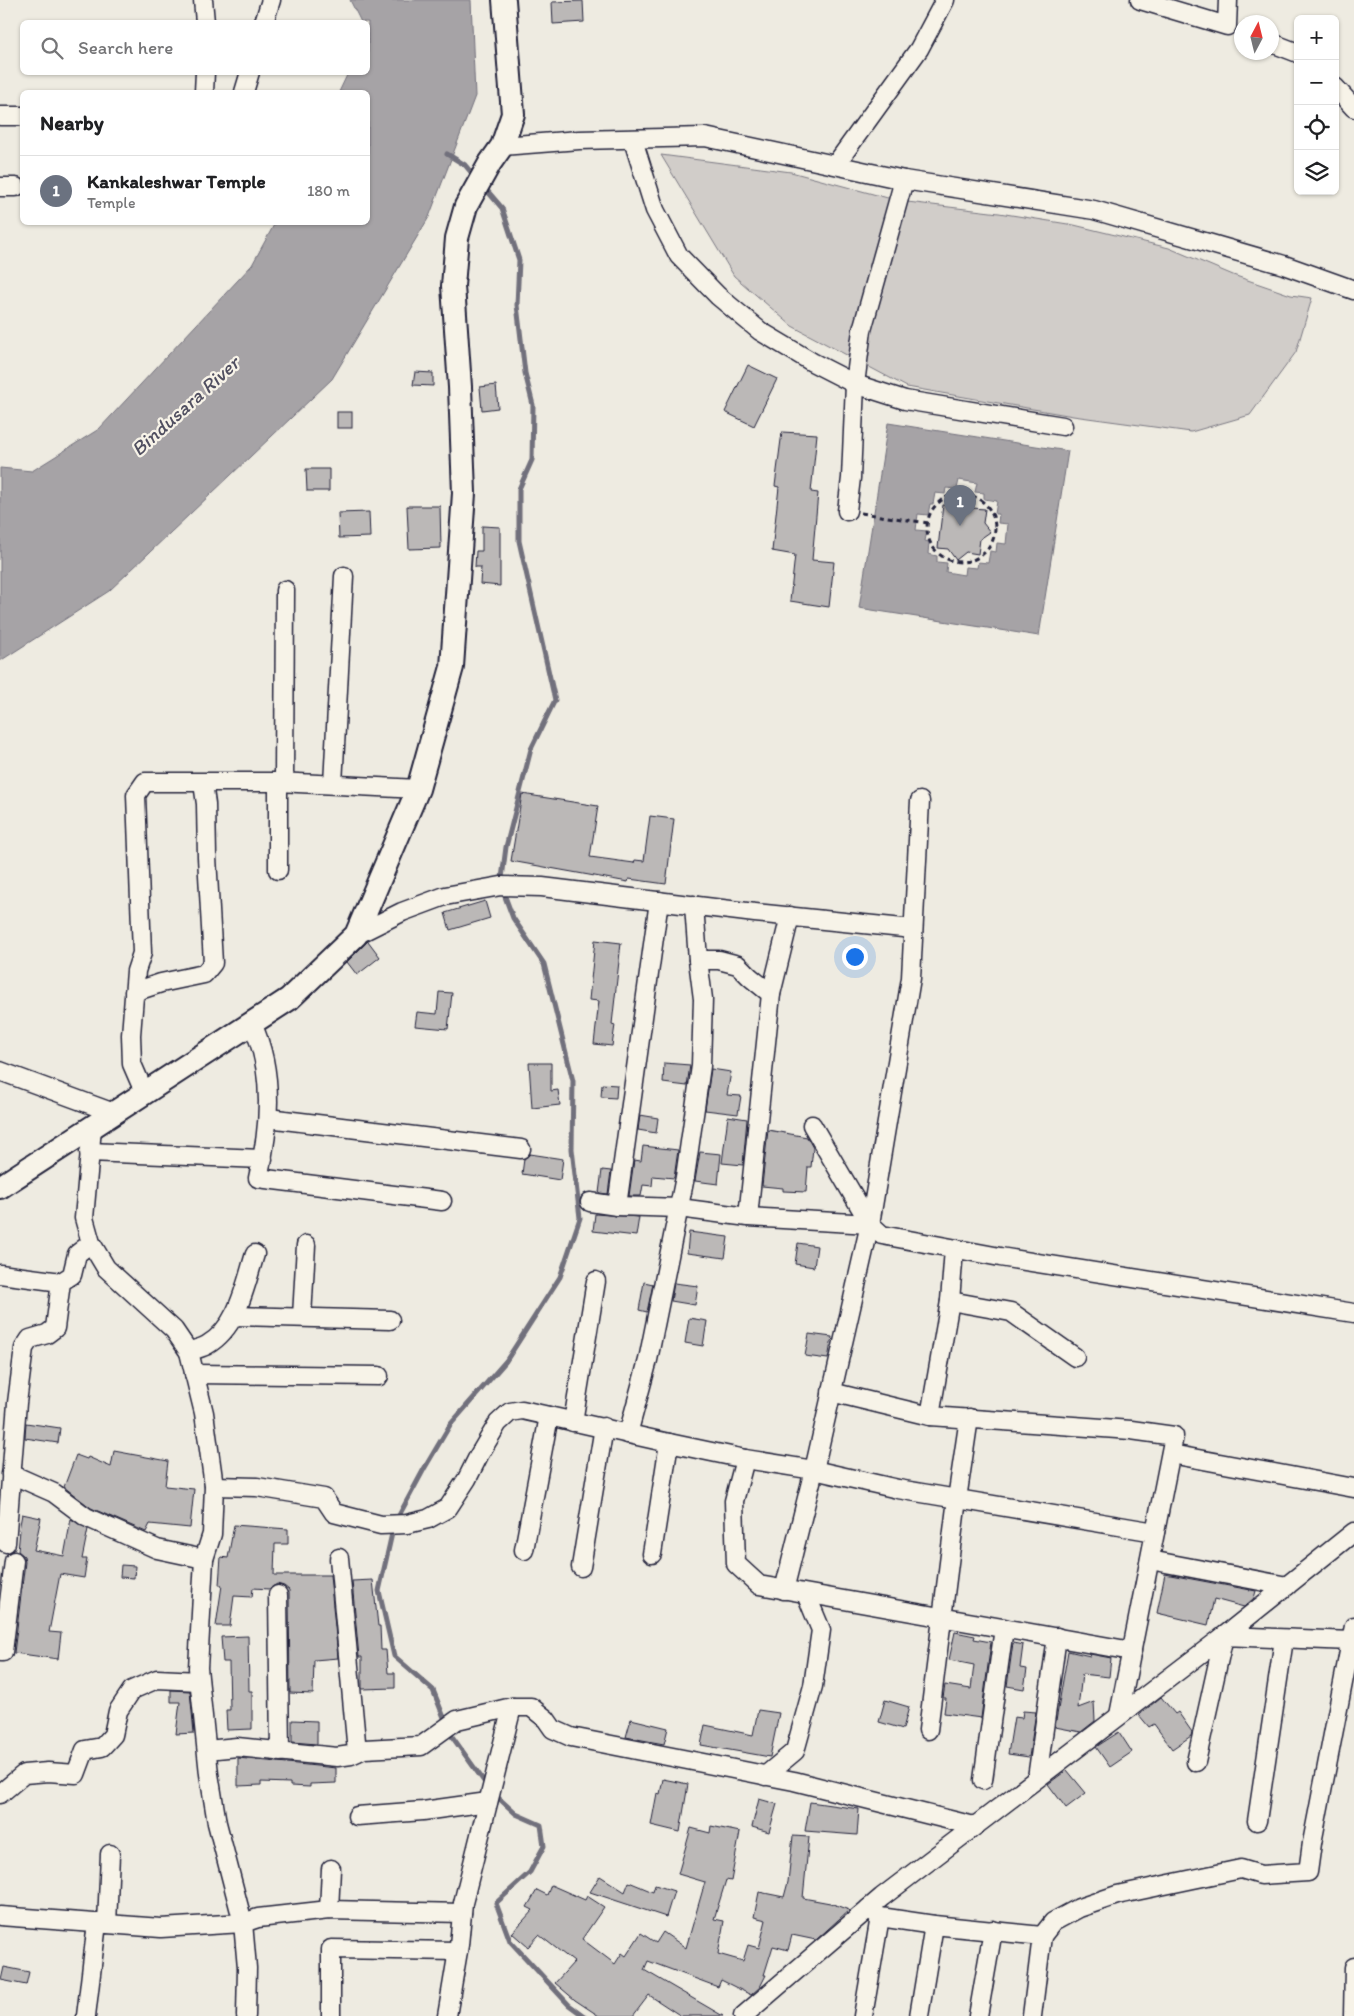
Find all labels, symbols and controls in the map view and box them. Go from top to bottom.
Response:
north arrow [1234,15,1279,60]
map controls [1294,15,1339,195]
button: + [1294,15,1339,60]
search box [20,20,370,75]
icon: search [38,34,66,62]
text: Search here [78,36,173,59]
button: − [1294,60,1339,105]
button: locate [1294,105,1339,150]
text: Nearby [40,110,104,135]
button: layers [1294,150,1339,195]
text: Kankaleshwar Temple [87,170,266,193]
text: 1 [52,181,60,200]
text: 180 m [307,181,350,200]
text: Temple [87,193,136,212]
water label: Bindusara River [126,350,246,461]
pin: 1 [944,485,976,526]
your location [842,944,868,970]

